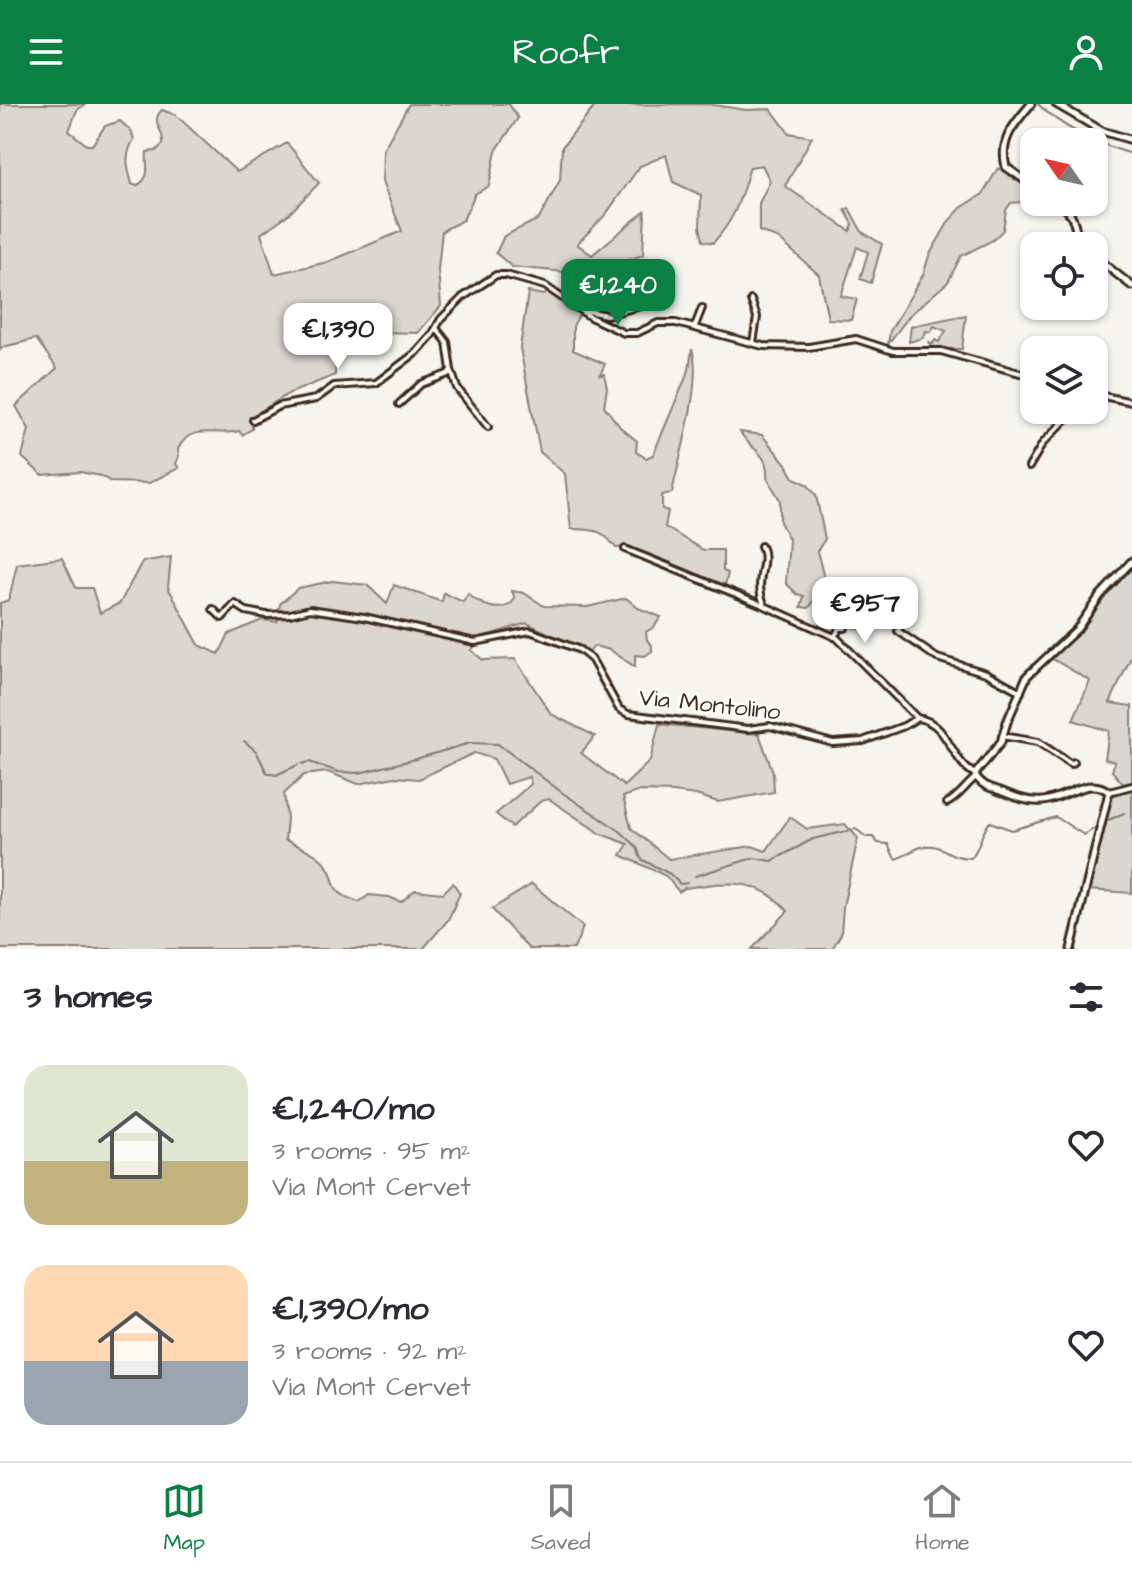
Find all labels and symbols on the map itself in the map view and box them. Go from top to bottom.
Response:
north arrow [1020,128,1108,216]
pin: €1,240 [553,259,683,327]
pin: €1,390 [273,303,403,371]
pin: €957 [818,577,912,645]
street label: Via Montolino [638,681,783,729]

